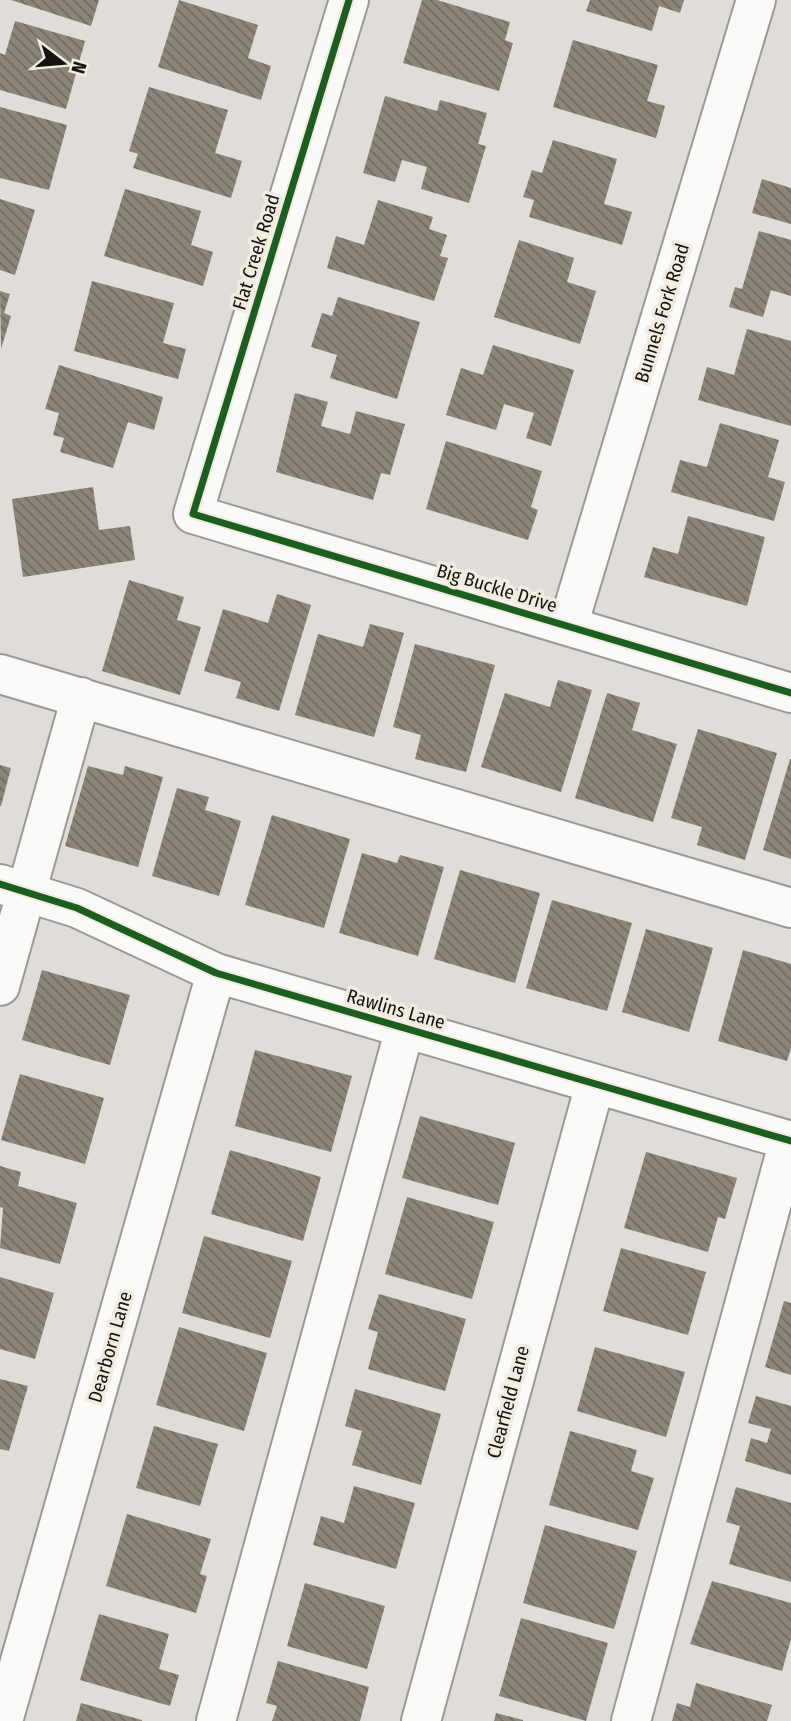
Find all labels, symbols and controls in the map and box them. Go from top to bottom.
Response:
north arrow [28,28,98,98]
text: N [66,59,91,76]
street label: Flat Creek Road [227,191,285,313]
street label: Bunnels Fork Road [630,241,694,385]
street label: Big Buckle Drive [434,559,560,617]
street label: Rawlins Lane [344,984,448,1034]
street label: Dearborn Lane [83,1289,137,1405]
street label: Clearfield Lane [482,1343,534,1461]

